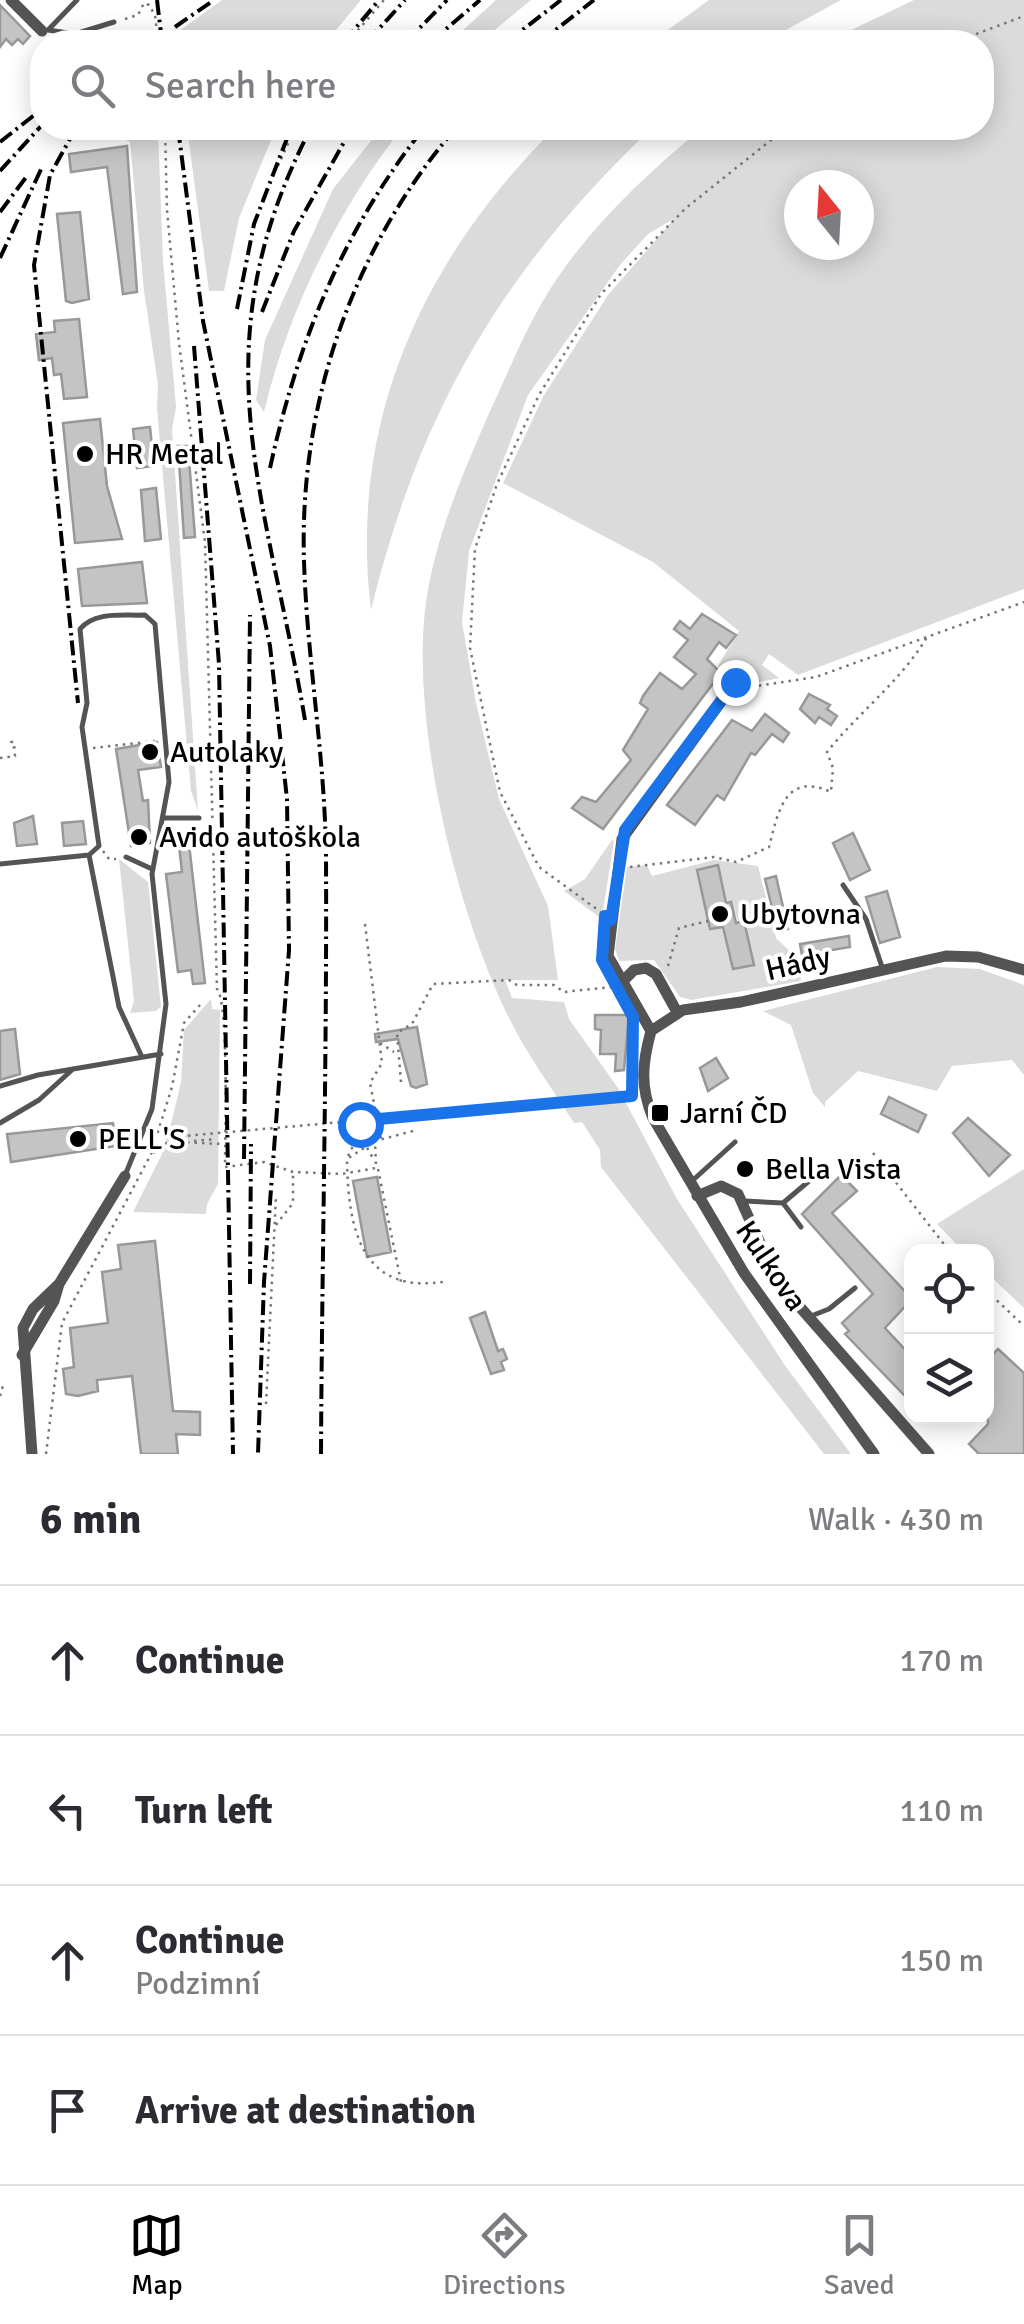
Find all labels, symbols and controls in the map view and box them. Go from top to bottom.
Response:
search box [30,30,994,140]
icon: search [65,58,120,113]
text: Search here [145,62,337,109]
north arrow [784,170,874,260]
place label: HR Metal [105,436,224,473]
marker: HR Metal [74,443,96,465]
route end [713,660,759,706]
place label: Autolaky [170,734,283,771]
marker: Autolaky [139,741,161,763]
place label: Avido autoškola [159,819,361,856]
marker: Avido autoškola [128,826,150,848]
place label: Ubytovna [740,896,861,933]
marker: Ubytovna [709,903,731,925]
street label: Hády [762,939,834,989]
place label: Jarní ČD [680,1095,788,1132]
route start [338,1102,384,1148]
marker: Jarní ČD [649,1102,671,1124]
place label: PELL'S [98,1121,186,1158]
marker: PELL'S [67,1128,89,1150]
place label: Bella Vista [765,1151,902,1188]
marker: Bella Vista [734,1158,756,1180]
street label: Kulkova [727,1214,815,1318]
map controls [904,1244,994,1424]
button: locate [904,1244,994,1334]
button: layers [904,1334,994,1424]
text: 6 min [40,1494,141,1545]
text: Walk · 430 m [808,1500,984,1539]
icon: ahead [40,1633,95,1688]
text: Continue [135,1637,285,1684]
text: 170 m [900,1641,984,1680]
icon: left [40,1783,95,1838]
text: Turn left [135,1787,273,1834]
text: 110 m [900,1791,984,1830]
text: Continue [135,1917,285,1964]
icon: ahead [40,1933,95,1988]
text: 150 m [900,1941,984,1980]
text: Podzimní [135,1964,260,2003]
icon: arrive [40,2083,95,2138]
text: Arrive at destination [135,2087,476,2134]
tab: Map [129,2208,184,2302]
tab: Directions [443,2208,565,2302]
tab: Saved [824,2208,895,2302]

